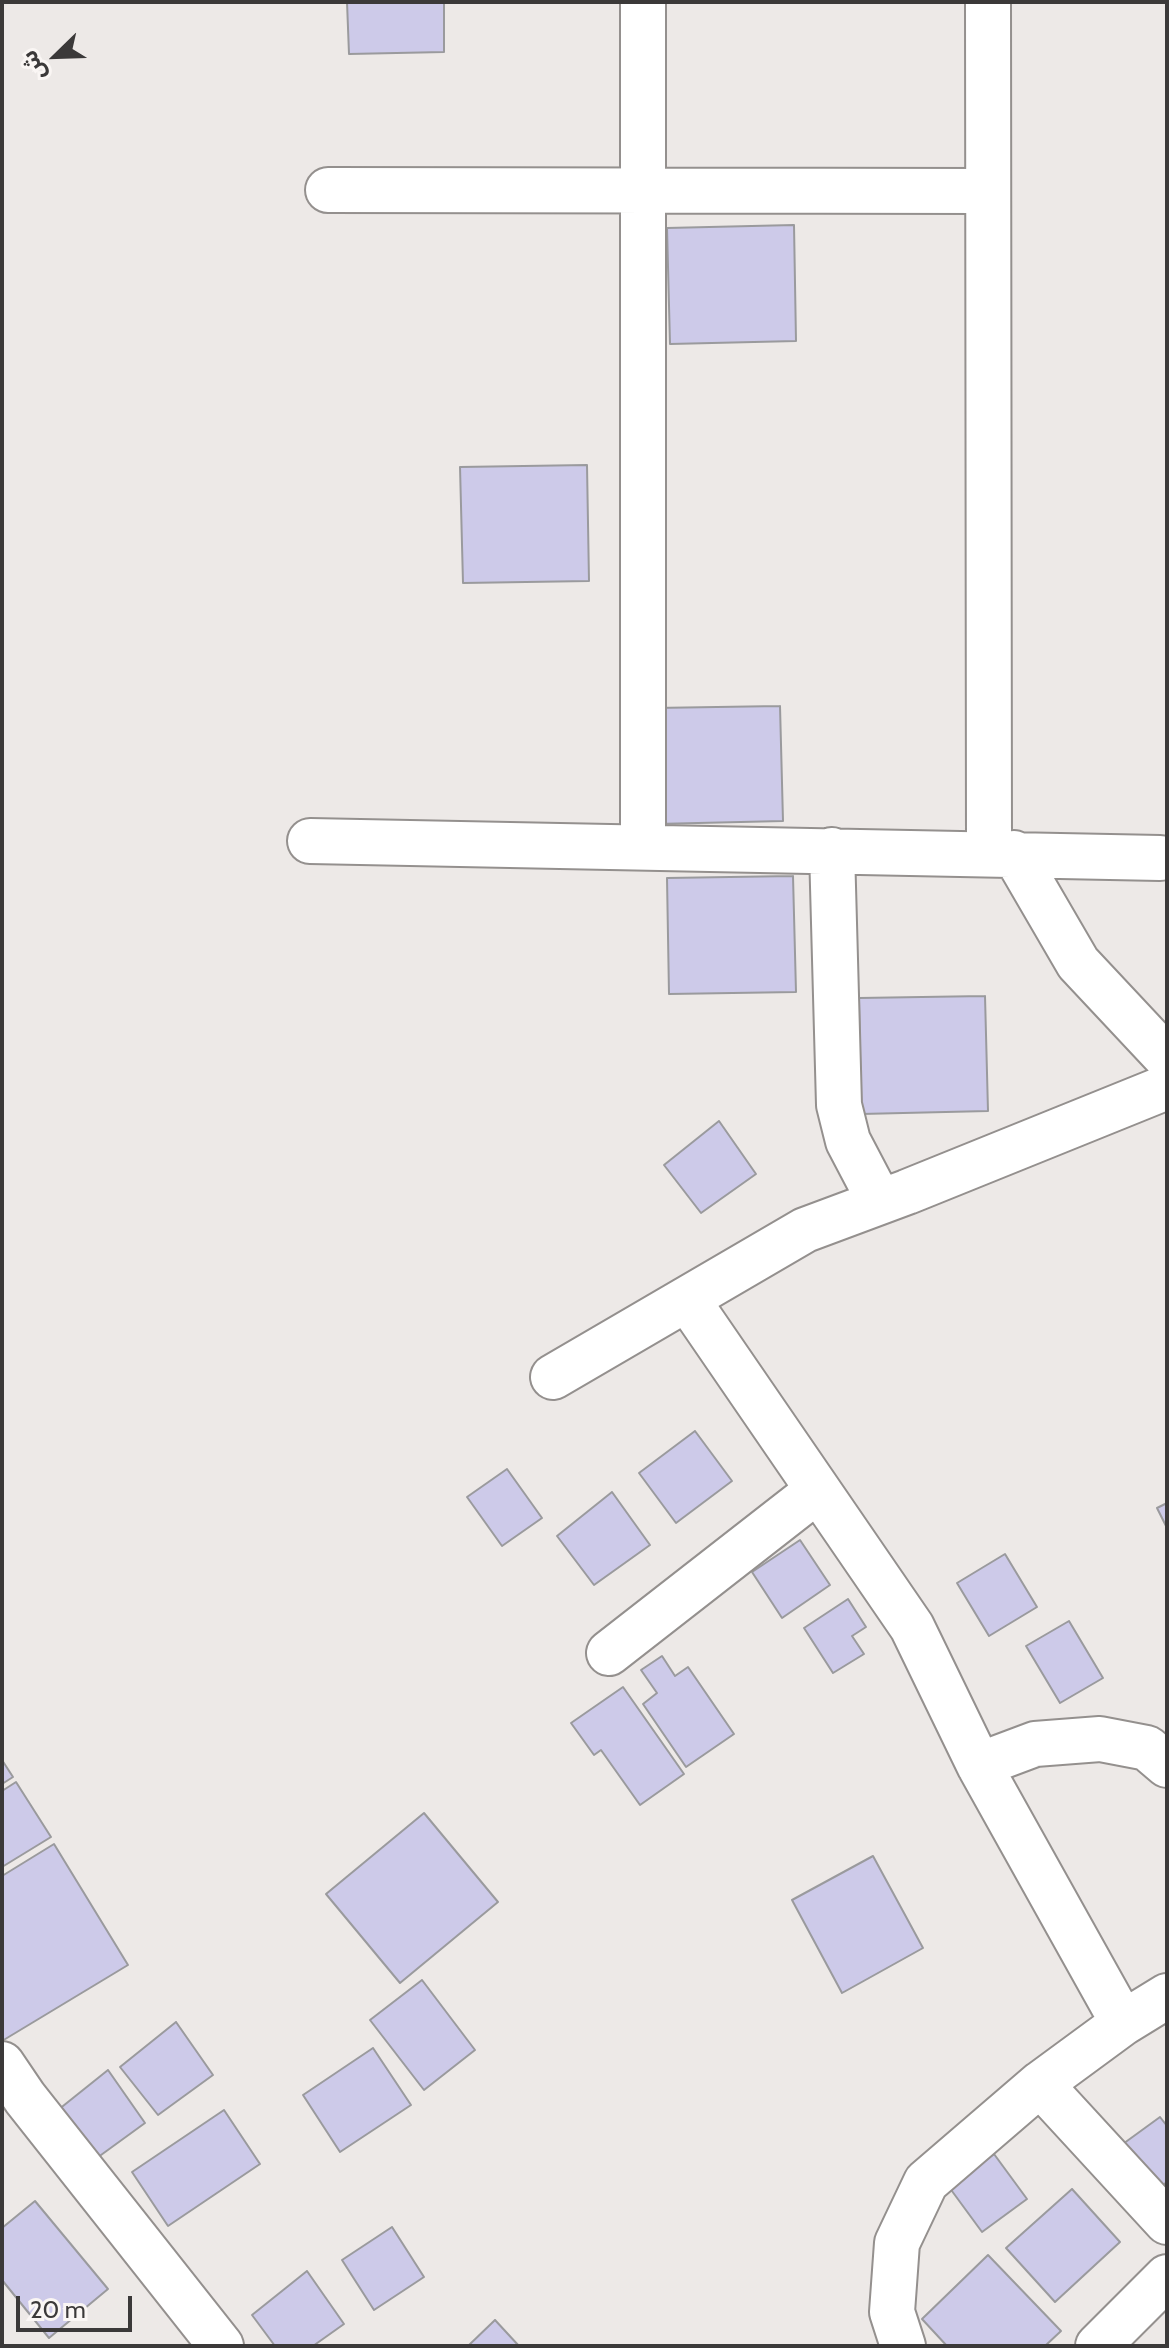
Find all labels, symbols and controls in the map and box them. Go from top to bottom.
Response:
north arrow [16,16,96,96]
text: ش [15,46,52,85]
scale bar [20,2280,136,2330]
text: 20 m [30,2295,86,2324]

